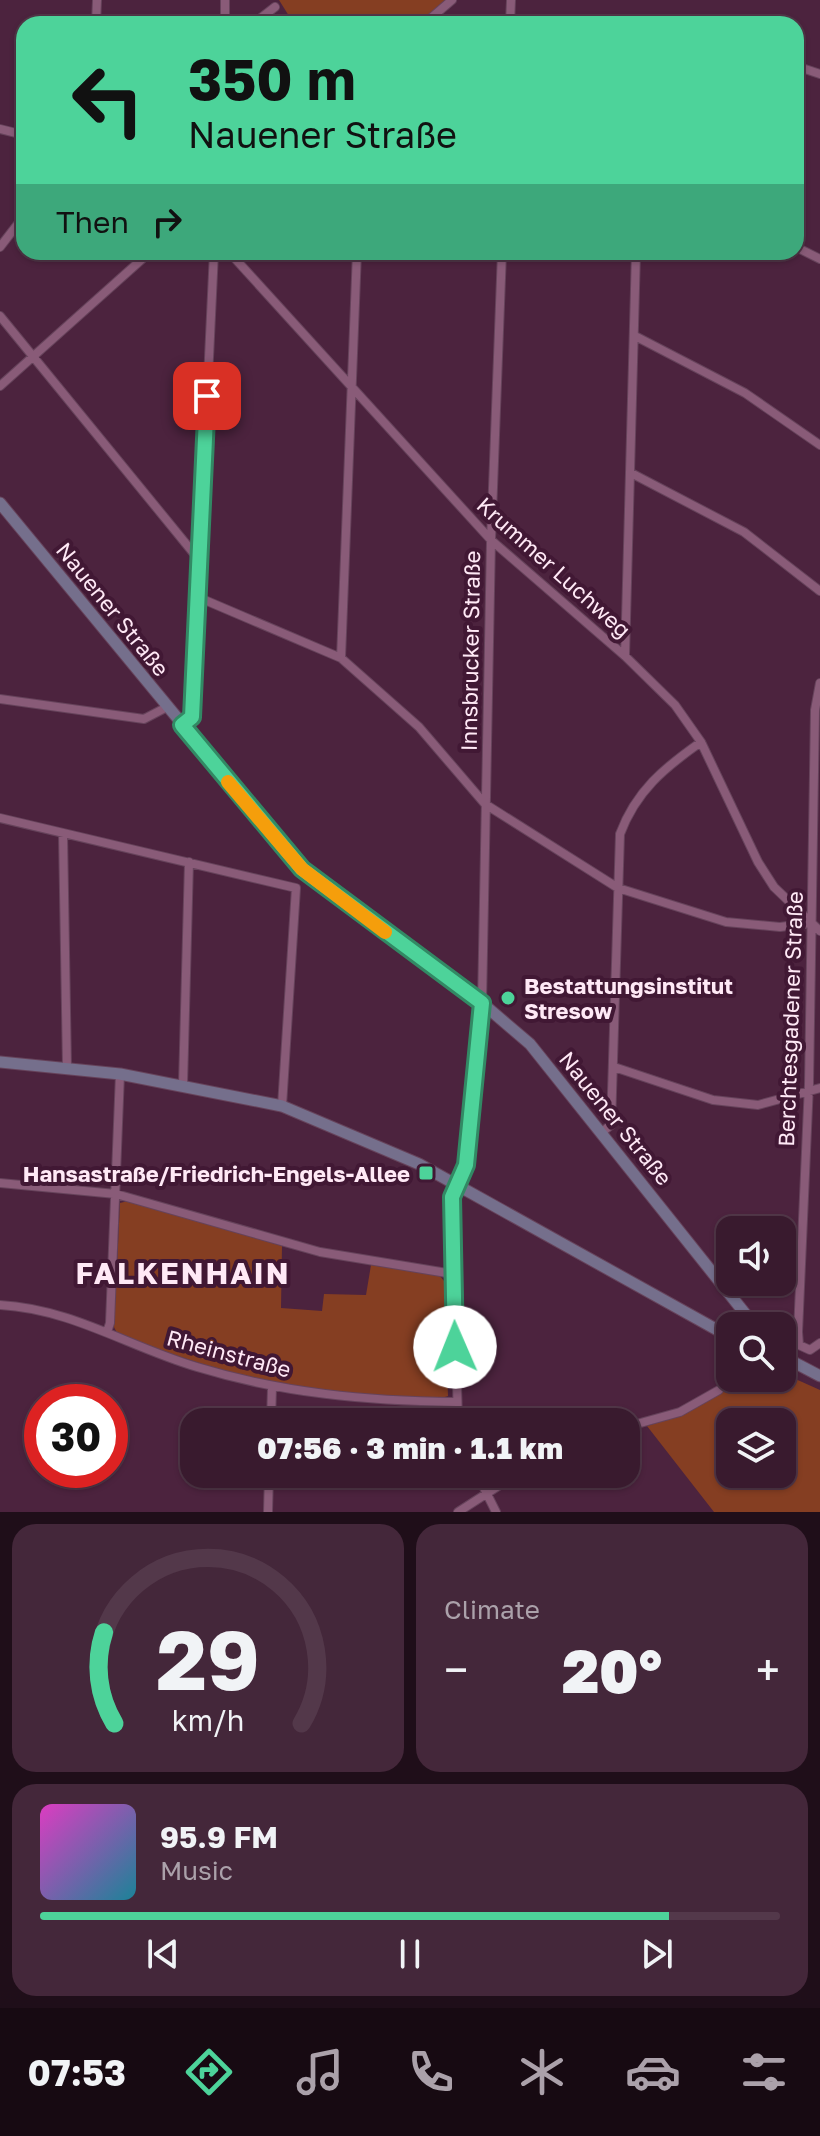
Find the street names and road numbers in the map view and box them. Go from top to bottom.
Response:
street label: Krummer Luchweg [472,491,636,643]
street label: Nauener Straße [51,537,175,681]
street label: Innsbrucker Straße [455,550,485,752]
street label: Berchtesgadener Straße [772,891,808,1147]
street label: Nauener Straße [554,1046,678,1190]
street label: Rheinstraße [164,1323,294,1383]

